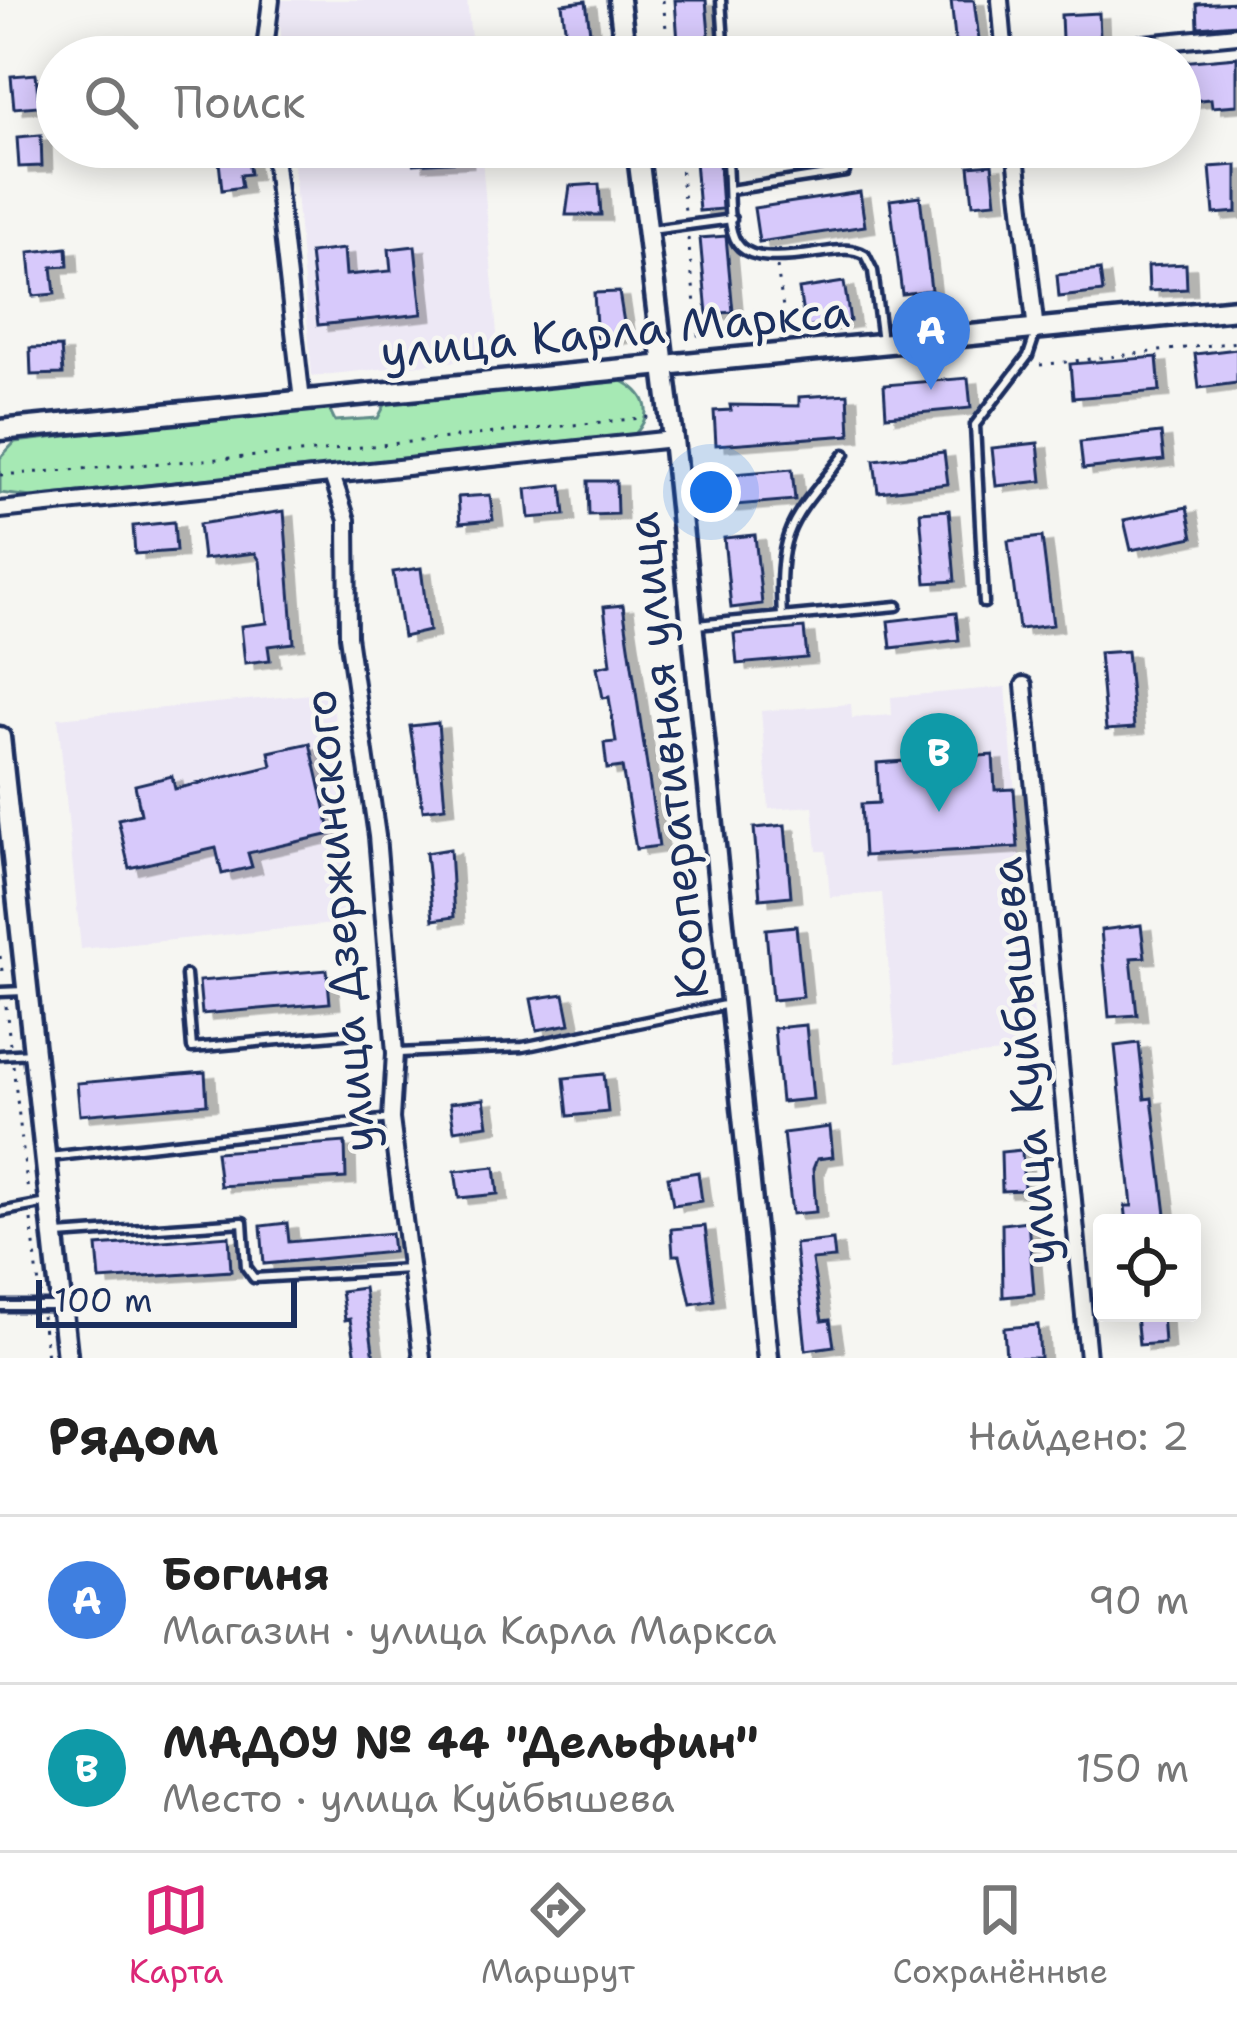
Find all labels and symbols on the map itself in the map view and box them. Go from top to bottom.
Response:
street label: улица Карла Маркса [378,281,852,381]
pin: A [892,291,970,390]
your location [681,462,741,522]
street label: Кооперативная улица [612,510,722,1002]
street label: улица Дзержинского [289,687,389,1155]
pin: B [900,713,978,812]
street label: улица Куйбышева [975,855,1071,1267]
scale bar [36,1274,297,1327]

